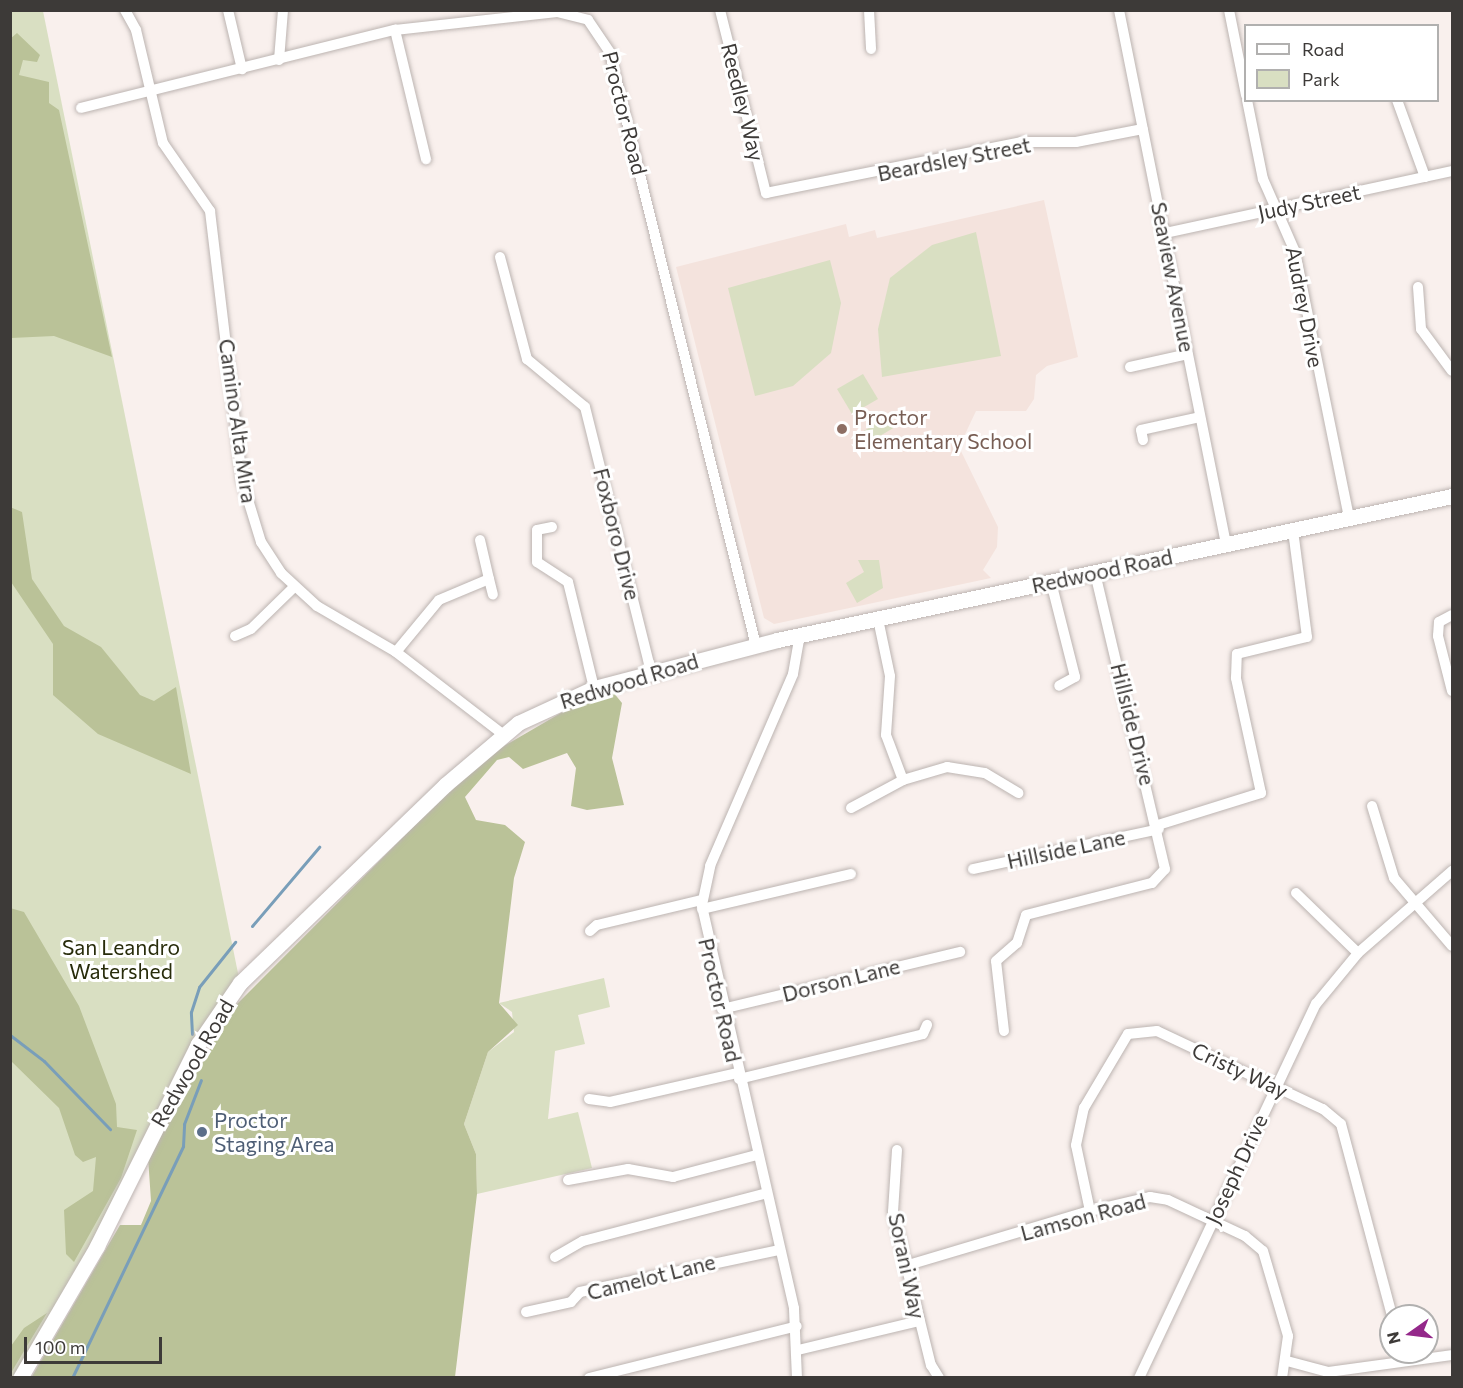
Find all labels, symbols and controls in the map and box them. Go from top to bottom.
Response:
legend [1244,24,1439,102]
text: Road [1302,38,1344,60]
street label: Reedley Way [716,40,770,164]
street label: Proctor Road [597,49,653,177]
text: Park [1302,68,1340,90]
street label: Beardsley Street [875,132,1033,186]
street label: Judy Street [1255,179,1363,225]
street label: Seaview Avenue [1146,200,1200,354]
street label: Audrey Drive [1281,244,1329,370]
street label: Camino Alta Mira [214,337,262,505]
place label: Proctor Elementary School [854,404,1032,454]
marker: Proctor Elementary School [835,422,849,436]
street label: Foxboro Drive [588,465,646,603]
street label: Redwood Road [1029,544,1175,598]
street label: Redwood Road [557,648,701,714]
street label: Hillside Drive [1106,660,1160,788]
street label: Hillside Lane [1005,824,1127,874]
park label: San Leandro Watershed [62,934,180,984]
street label: Proctor Road [693,935,747,1065]
street label: Dorson Lane [780,953,902,1007]
street label: Redwood Road [145,995,239,1131]
street label: Cristy Way [1188,1037,1292,1103]
place label: Proctor Staging Area [214,1107,334,1157]
street label: Joseph Drive [1200,1110,1272,1228]
marker: Proctor Staging Area [195,1125,209,1139]
street label: Lamson Road [1018,1188,1148,1246]
street label: Sorani Way [884,1211,930,1321]
street label: Camelot Lane [584,1249,718,1305]
north arrow [1379,1304,1439,1364]
scale bar [27,1325,165,1363]
text: N [1382,1330,1404,1346]
text: 100 m [35,1336,85,1358]

